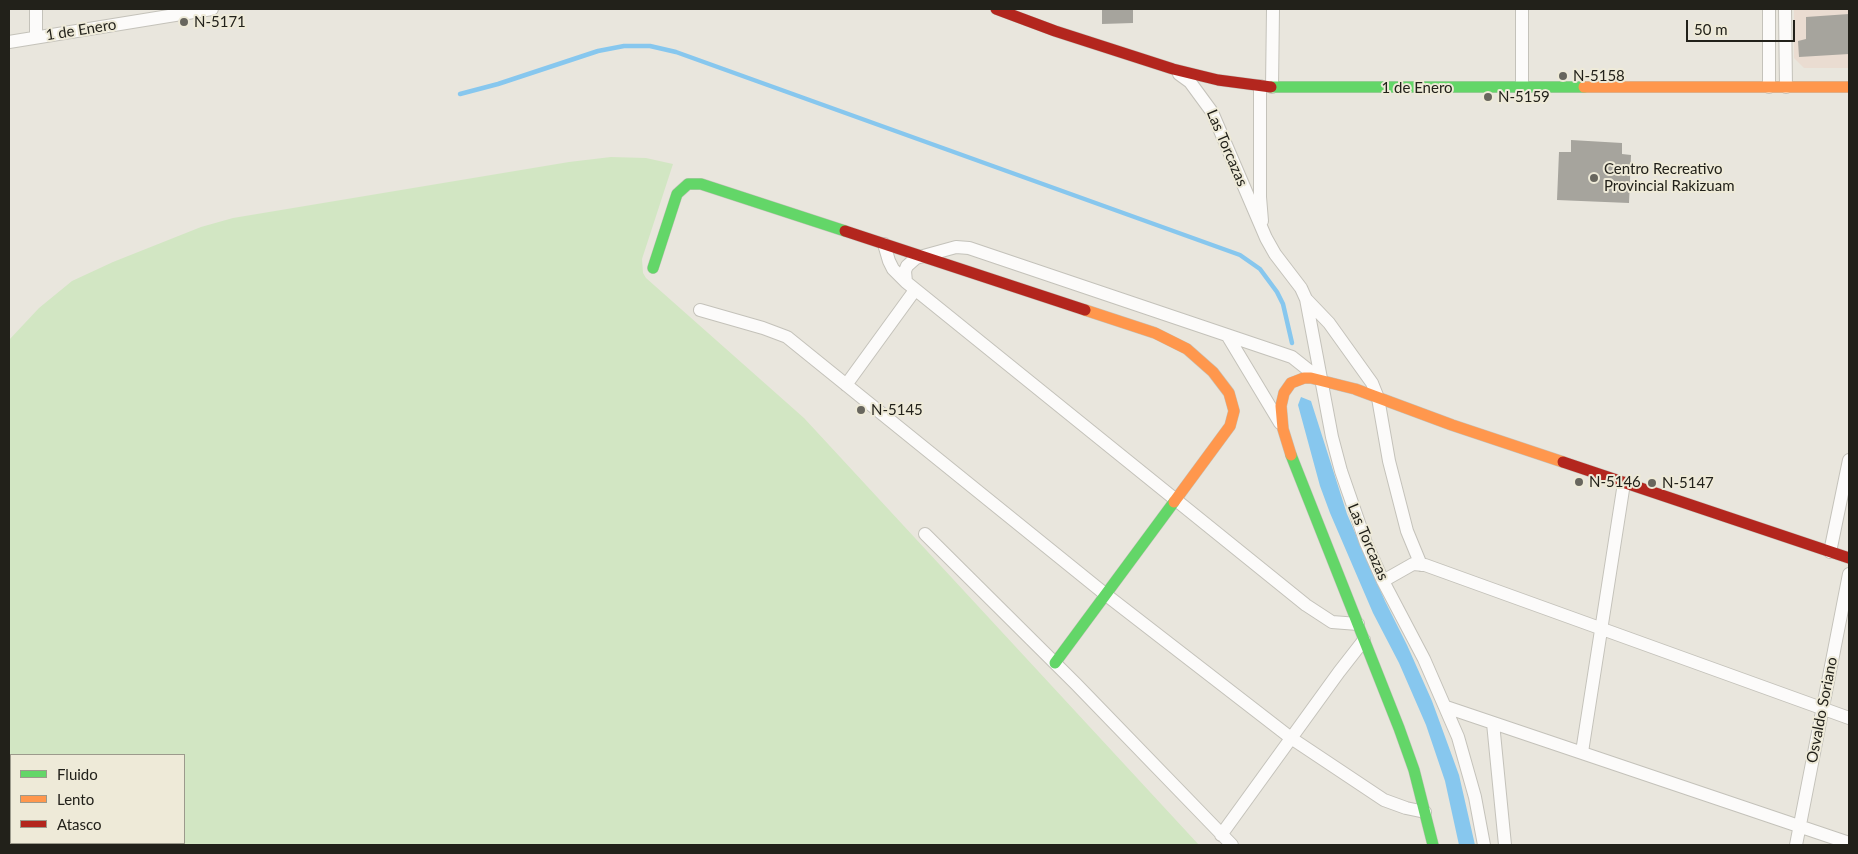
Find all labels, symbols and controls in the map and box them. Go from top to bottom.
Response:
scale bar [1688,10,1797,42]
place label: N-5171 [194,13,246,31]
street label: 1 de Enero [44,16,118,44]
marker: N-5171 [178,16,190,28]
text: 50 m [1694,20,1728,38]
place label: N-5158 [1573,67,1625,85]
marker: N-5158 [1557,70,1569,82]
street label: 1 de Enero [1381,79,1453,97]
place label: N-5159 [1498,88,1550,106]
marker: N-5159 [1482,91,1494,103]
street label: Las Torcazas [1203,107,1251,189]
place label: Centro Recreativo Provincial Rakizuam [1604,160,1735,195]
marker: Centro Recreativo Provincial Rakizuam [1588,172,1600,184]
place label: N-5145 [871,401,923,419]
marker: N-5145 [855,404,867,416]
place label: N-5146 [1589,473,1641,491]
place label: N-5147 [1662,474,1714,492]
marker: N-5146 [1573,476,1585,488]
marker: N-5147 [1646,477,1658,489]
street label: Las Torcazas [1344,501,1392,583]
street label: Osvaldo Soriano [1803,655,1841,765]
legend [10,754,185,844]
text: Fluido [57,765,98,783]
text: Lento [57,790,94,808]
text: Atasco [57,815,102,833]

